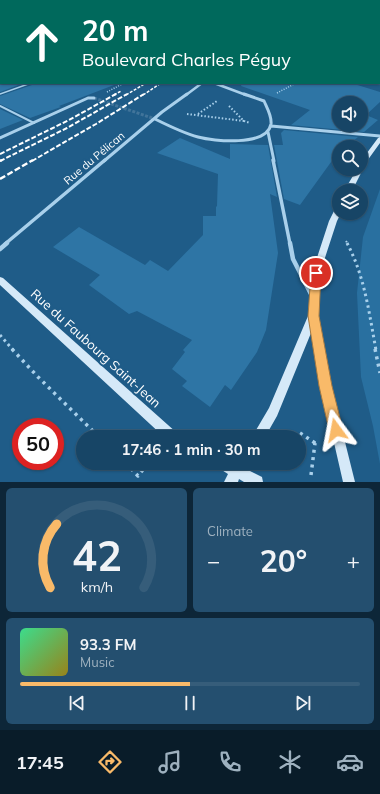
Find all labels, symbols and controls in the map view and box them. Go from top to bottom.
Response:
text: 20 m [82,13,148,48]
icon: ahead [16,16,68,68]
text: Boulevard Charles Péguy [82,48,291,71]
map controls [332,96,368,220]
button: sound [332,96,368,132]
street label: Rue du Pélican [61,128,127,188]
button: search [332,140,368,176]
button: layers [332,184,368,220]
pin [299,256,333,290]
icon: arrive [305,262,327,284]
street label: Rue du Faubourg Saint-Jean [28,285,164,411]
position arrow [315,409,357,451]
speed limit sign: 50 [12,418,64,470]
text: 17:46 · 1 min · 30 m [122,440,260,459]
text: Climate [207,523,253,539]
text: 42 [72,529,121,581]
text: 20° [260,542,307,580]
text: − [207,547,220,575]
text: + [347,547,360,575]
text: km/h [80,578,113,596]
text: 93.3 FM [80,635,136,654]
text: Music [80,654,115,670]
icon: previous [66,692,88,714]
icon: pause [179,692,201,714]
icon: next [292,692,314,714]
icon: directions [96,748,124,776]
icon: music [156,748,184,776]
icon: phone [216,748,244,776]
icon: climate [276,748,304,776]
icon: car [336,748,364,776]
text: 17:45 [16,751,64,774]

